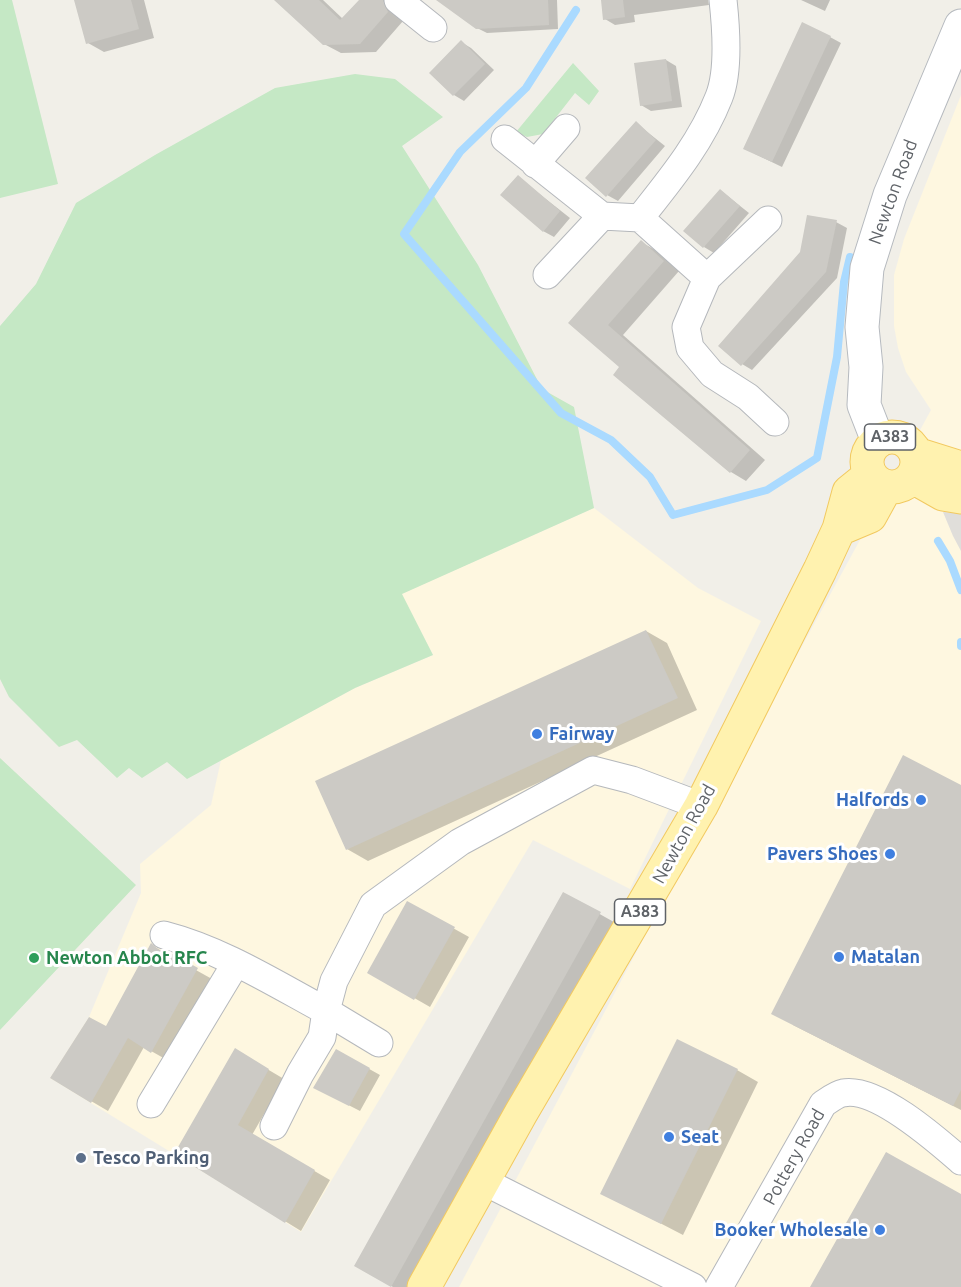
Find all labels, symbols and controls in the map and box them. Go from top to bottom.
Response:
street label: Newton Road [864,137,922,247]
road number: A383 [864,424,916,450]
place label: Fairway [549,723,614,745]
marker: Fairway [530,727,544,741]
street label: Newton Road [648,781,720,887]
place label: Halfords [836,789,909,811]
marker: Halfords [914,793,928,807]
place label: Pavers Shoes [767,843,878,865]
marker: Pavers Shoes [883,847,897,861]
road number: A383 [614,899,666,925]
place label: Matalan [851,946,920,968]
place label: Newton Abbot RFC [46,947,207,969]
marker: Matalan [832,950,846,964]
marker: Newton Abbot RFC [27,951,41,965]
street label: Pottery Road [759,1105,829,1209]
place label: Seat [681,1126,719,1148]
marker: Seat [662,1130,676,1144]
place label: Tesco Parking [93,1147,210,1169]
marker: Tesco Parking [74,1151,88,1165]
place label: Booker Wholesale [715,1219,868,1241]
marker: Booker Wholesale [873,1223,887,1237]

